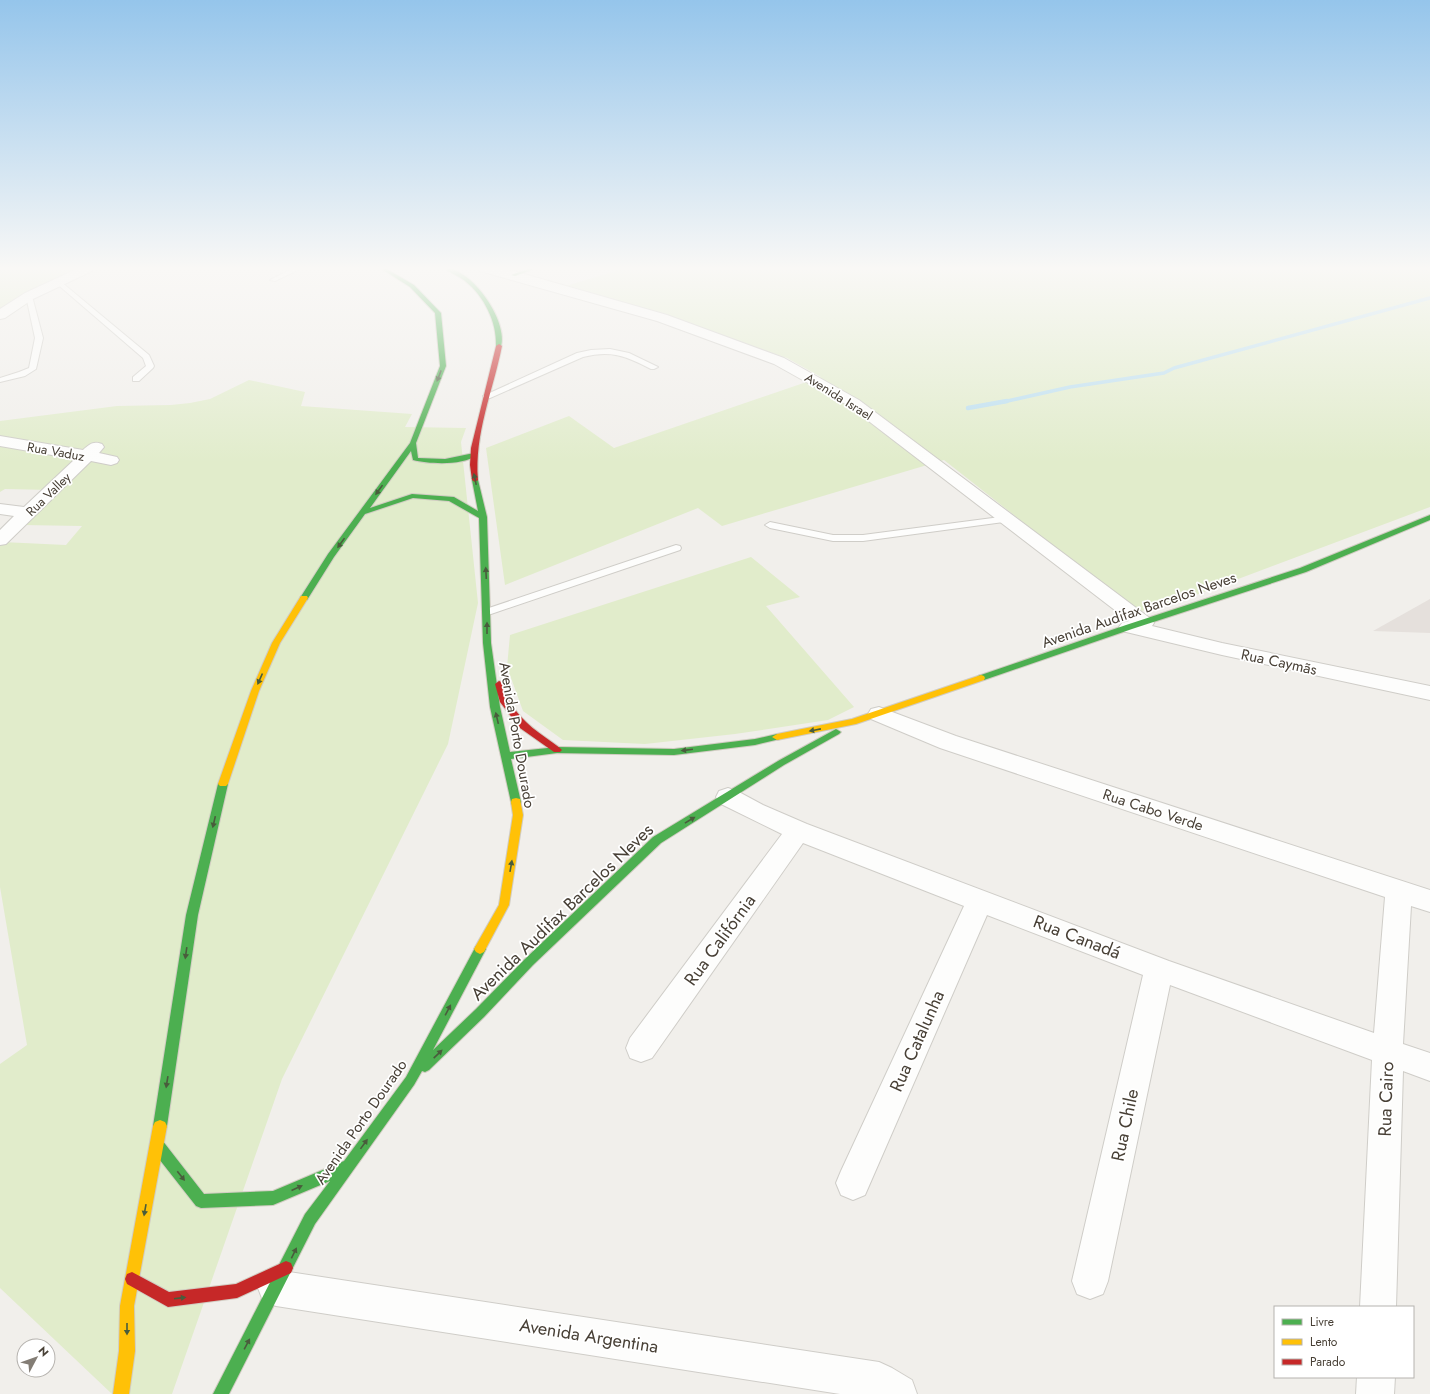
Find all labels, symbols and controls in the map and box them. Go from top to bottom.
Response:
street label: Avenida Israel [801,368,876,425]
one-way arrow [436,371,442,383]
street label: Rua Vaduz [26,437,86,466]
street label: Rua Valley [22,468,75,521]
one-way arrow [471,473,477,485]
one-way arrow [375,485,383,496]
one-way arrow [337,538,345,549]
street label: Avenida Audifax Barcelos Neves [1039,566,1239,654]
one-way arrow [482,567,489,579]
one-way arrow [484,621,490,634]
street label: Rua Caymãs [1239,643,1319,681]
street label: Avenida Porto Dourado [493,660,541,810]
one-way arrow [257,673,263,685]
one-way arrow [494,712,500,724]
one-way arrow [809,727,821,733]
one-way arrow [680,747,693,753]
street label: Rua Cabo Verde [1100,783,1206,837]
one-way arrow [210,816,216,828]
one-way arrow [685,816,695,824]
street label: Avenida Audifax Barcelos Neves [465,817,659,1007]
one-way arrow [508,860,514,873]
street label: Rua Califórnia [678,889,762,991]
street label: Rua Canadá [1030,908,1124,966]
one-way arrow [183,947,189,959]
street label: Rua Catalunha [883,986,951,1096]
one-way arrow [445,1004,451,1015]
one-way arrow [433,1049,443,1059]
street label: Avenida Porto Dourado [310,1055,412,1189]
street label: Rua Cairo [1372,1061,1400,1137]
one-way arrow [164,1076,170,1088]
street label: Rua Chile [1105,1086,1145,1164]
one-way arrow [360,1139,368,1150]
one-way arrow [177,1171,185,1182]
one-way arrow [291,1185,302,1191]
one-way arrow [142,1204,148,1216]
one-way arrow [290,1247,297,1259]
one-way arrow [174,1295,186,1301]
legend [1274,1306,1414,1378]
street label: Avenida Argentina [518,1312,660,1360]
text: Livre [1310,1313,1334,1331]
one-way arrow [124,1323,130,1336]
text: Lento [1310,1333,1338,1351]
north arrow [16,1338,56,1378]
one-way arrow [244,1338,250,1349]
text: N [35,1343,52,1360]
text: Parado [1310,1353,1346,1371]

